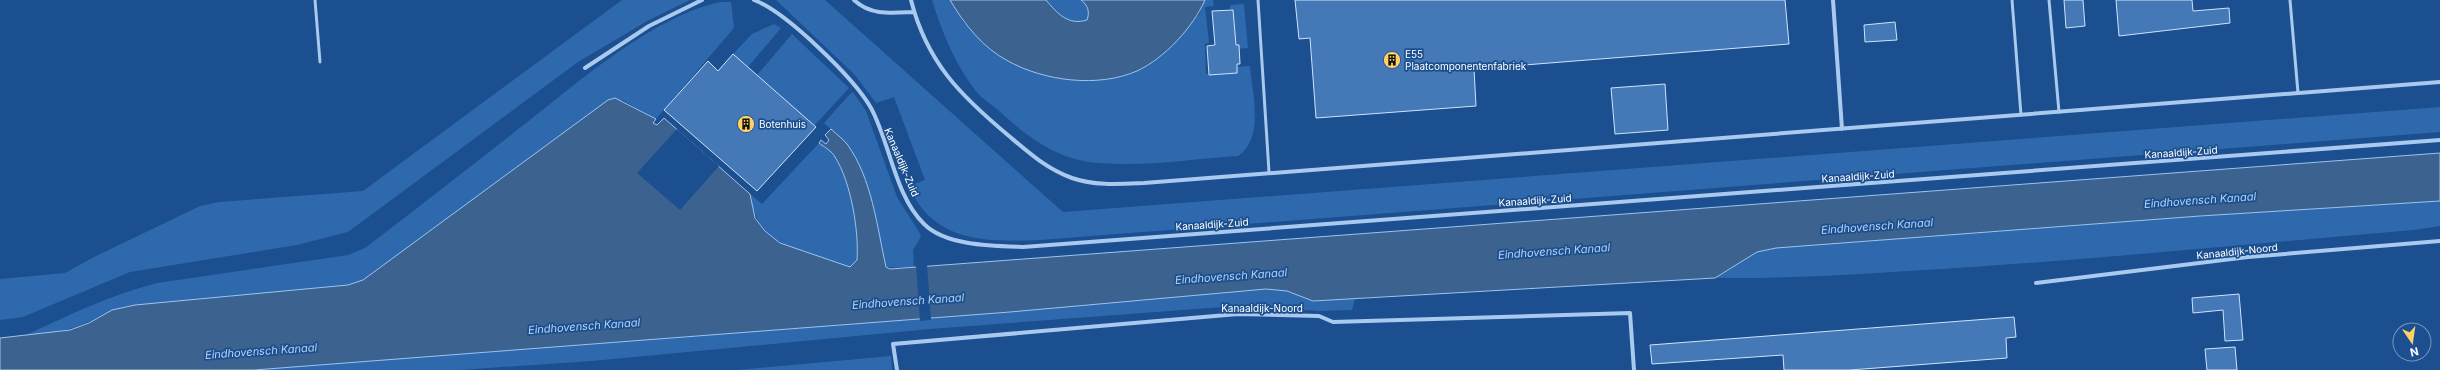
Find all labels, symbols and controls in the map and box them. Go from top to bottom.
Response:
place label: E55 Plaatcomponentenfabriek [1405,48,1527,72]
building icon: E55 Plaatcomponentenfabriek [1382,50,1402,70]
building icon: Botenhuis [736,114,756,134]
place label: Botenhuis [759,118,806,130]
street label: Kanaaldijk-Zuid [882,126,922,198]
street label: Kanaaldijk-Zuid [2144,143,2218,161]
street label: Kanaaldijk-Zuid [1821,167,1895,185]
water label: Eindhovensch Kanaal [2144,189,2257,211]
street label: Kanaaldijk-Zuid [1498,191,1572,209]
street label: Kanaaldijk-Zuid [1175,215,1249,233]
water label: Eindhovensch Kanaal [1821,215,1934,237]
water label: Eindhovensch Kanaal [1498,240,1611,262]
street label: Kanaaldijk-Noord [2196,241,2278,261]
water label: Eindhovensch Kanaal [1175,265,1288,287]
water label: Eindhovensch Kanaal [852,290,965,312]
street label: Kanaaldijk-Noord [1221,302,1303,314]
water label: Eindhovensch Kanaal [528,315,641,337]
north arrow [2392,322,2432,362]
water label: Eindhovensch Kanaal [205,340,318,362]
text: N [2409,344,2420,360]

